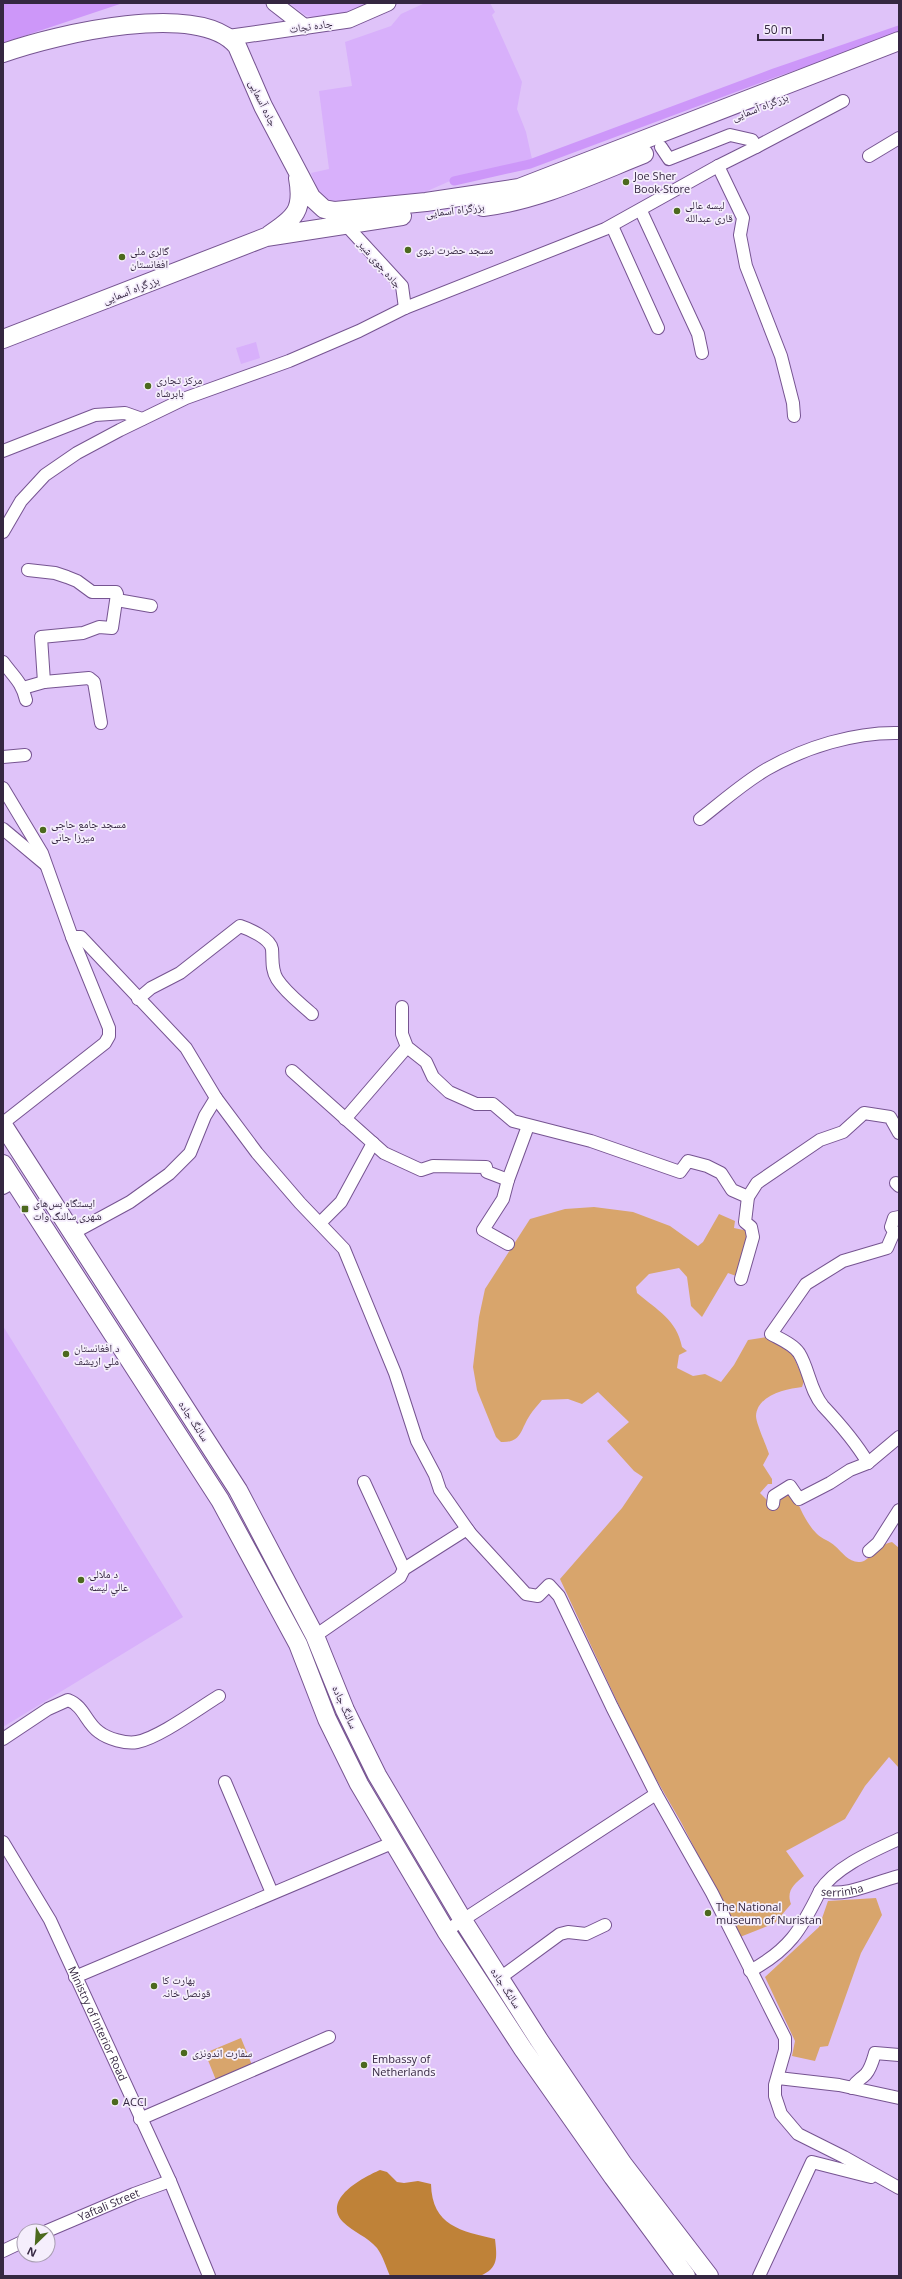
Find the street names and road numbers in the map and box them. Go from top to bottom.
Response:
street label: جاده نجات [288,15,333,36]
street label: جاده آسمایی [246,77,281,129]
street label: بزرگراه آسمایی [729,89,790,124]
street label: بزرگراه آسمایی [425,198,485,221]
street label: جاده جوی شیر [355,236,405,291]
street label: بزرگراه آسمایی [100,272,161,307]
street label: سالنگ جاده [176,1397,213,1444]
street label: سالنگ جاده [329,1683,362,1731]
street label: serrinha [820,1880,865,1899]
street label: Ministry of Interior Road [65,1963,131,2083]
street label: سالنگ جاده [488,1964,525,2011]
street label: Yaftali Street [76,2185,141,2224]

